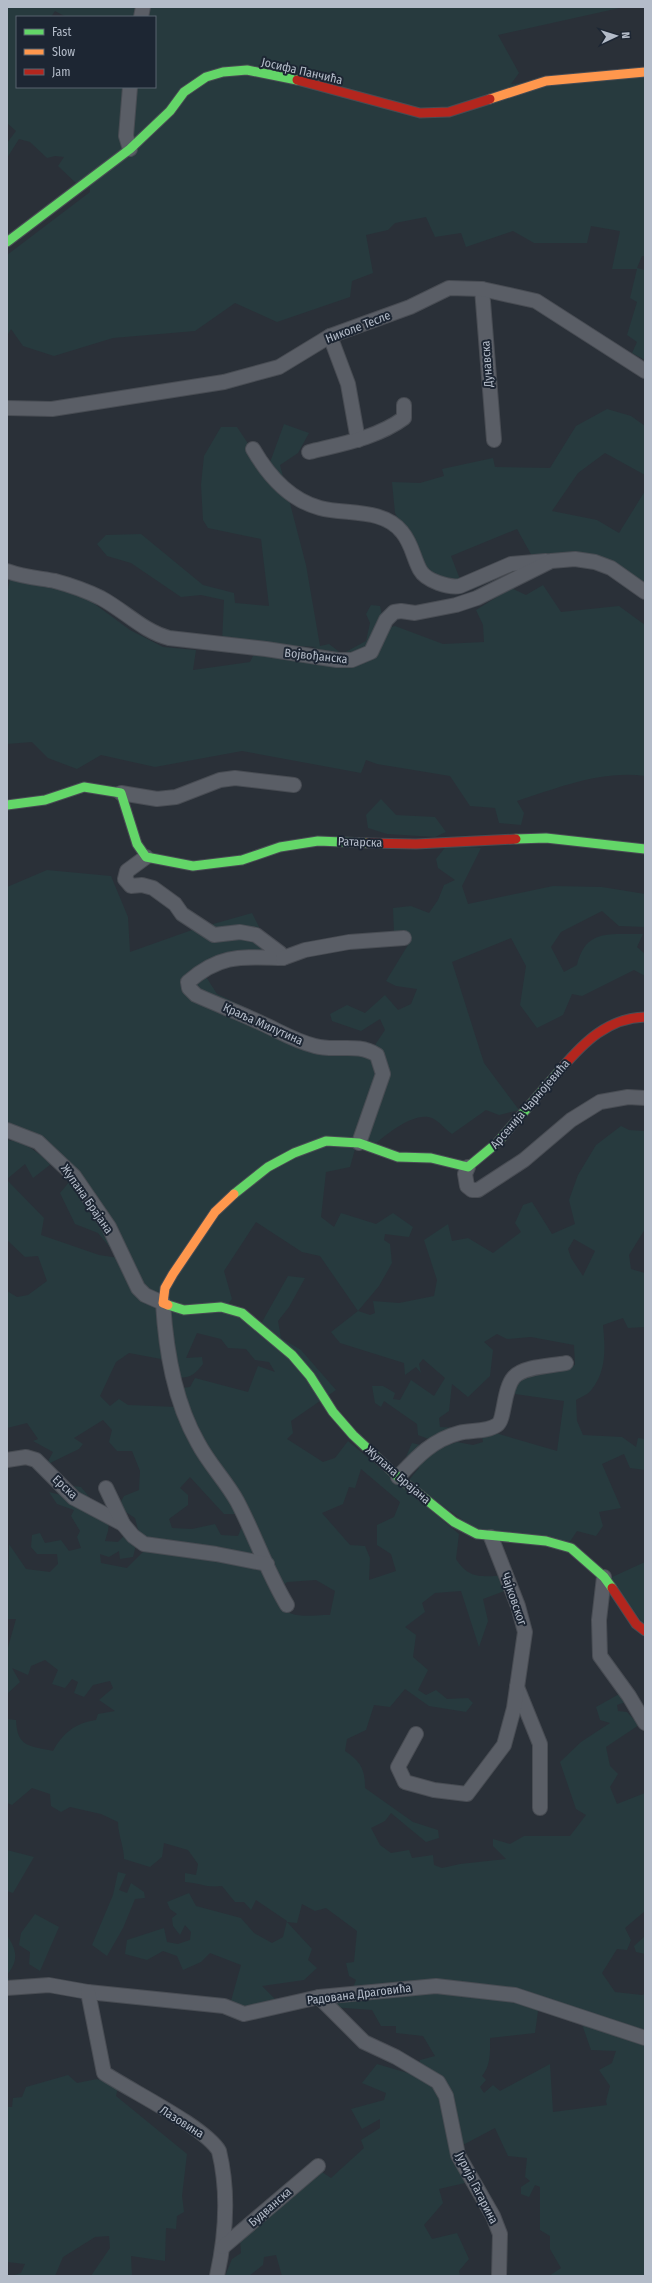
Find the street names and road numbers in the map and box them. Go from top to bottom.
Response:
street label: Јосифа Панчића [260,55,344,87]
street label: Николе Тесле [324,308,393,346]
street label: Дунавска [478,340,496,389]
street label: Војвођанска [284,646,348,666]
street label: Ратарска [338,834,383,850]
street label: Краља Милутина [221,1000,305,1048]
street label: Арсенија Чарнојевића [488,1057,573,1151]
street label: Жупана Брајана [58,1162,116,1236]
street label: Жупана Брајана [363,1443,433,1507]
street label: Ерска [50,1472,80,1502]
street label: Чајковског [498,1571,530,1628]
street label: Радована Драговића [306,1981,412,2007]
street label: Лазовина [157,2103,207,2141]
street label: Јурија Гагарина [453,2150,501,2226]
street label: Будванска [246,2185,294,2229]

